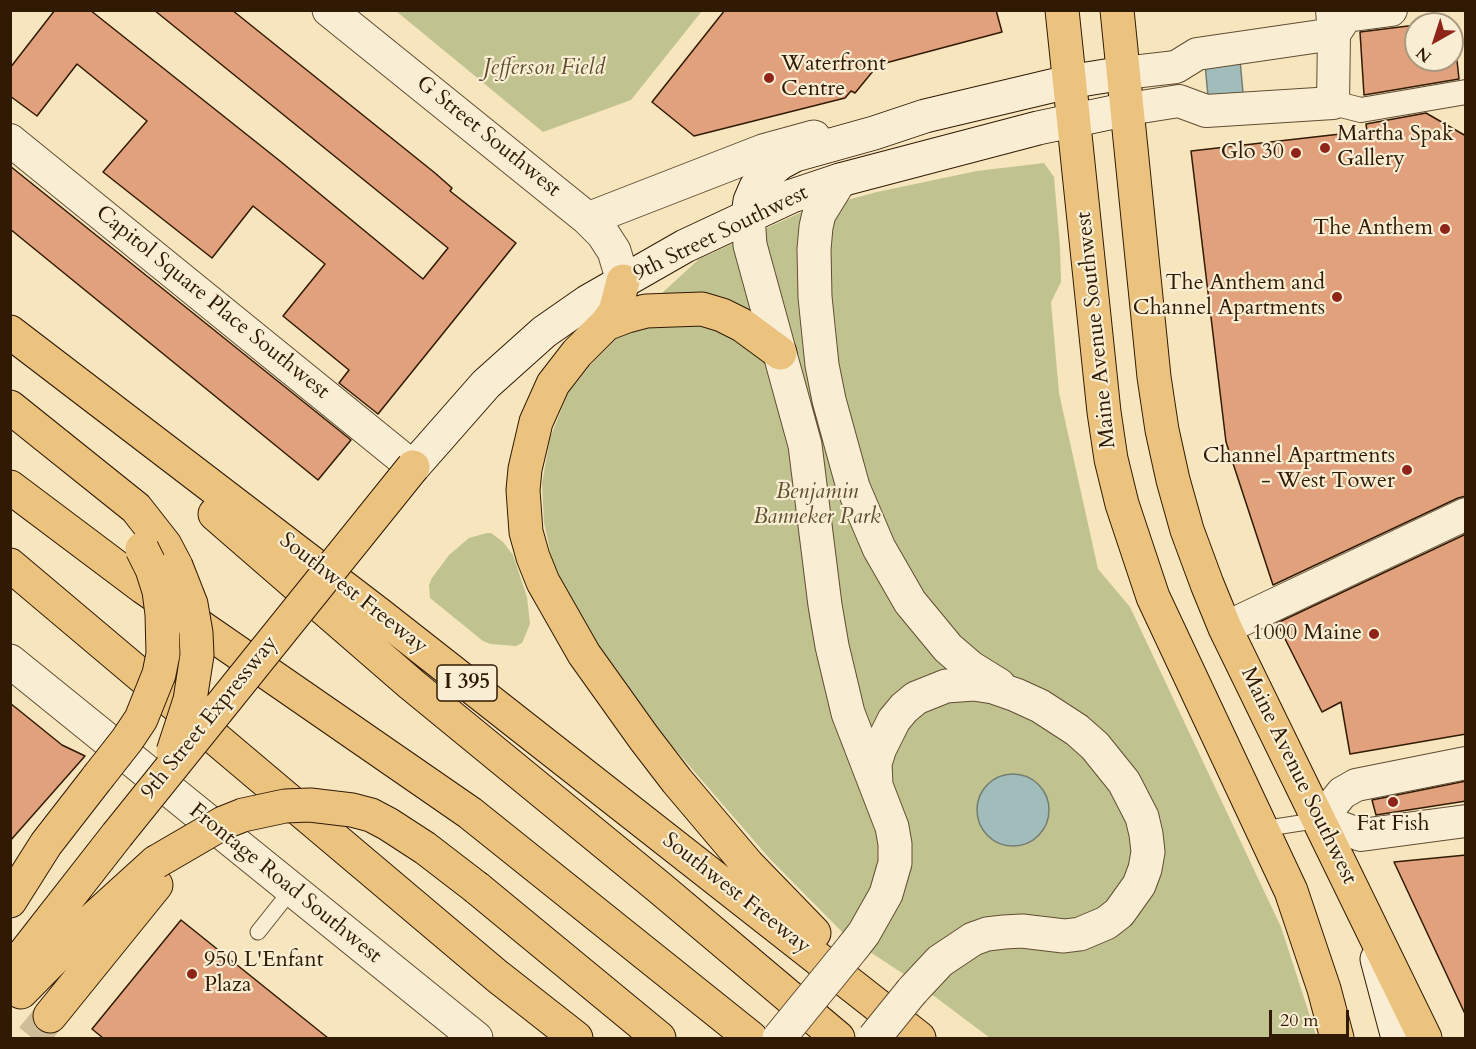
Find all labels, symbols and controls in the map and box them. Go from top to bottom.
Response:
north arrow [1404,12,1464,72]
text: N [1412,42,1436,67]
place label: Waterfront Centre [781,52,886,104]
park label: Jefferson Field [483,56,605,82]
street label: G Street Southwest [410,71,566,203]
marker: Waterfront Centre [762,71,776,85]
place label: Martha Spak Gallery [1337,122,1454,174]
place label: Glo 30 [1221,140,1284,166]
marker: Martha Spak Gallery [1318,141,1332,155]
marker: Glo 30 [1289,146,1303,160]
street label: 9th Street Southwest [629,180,813,288]
street label: Capitol Square Place Southwest [90,201,334,405]
street label: Maine Avenue Southwest [1071,210,1123,450]
place label: The Anthem [1313,216,1433,242]
marker: The Anthem [1438,222,1452,236]
place label: The Anthem and Channel Apartments [1133,271,1325,322]
marker: The Anthem and Channel Apartments [1330,290,1344,304]
place label: Channel Apartments - West Tower [1203,444,1395,496]
marker: Channel Apartments - West Tower [1400,463,1414,477]
park label: Benjamin Banneker Park [753,480,881,532]
street label: Southwest Freeway [273,528,433,660]
place label: 1000 Maine [1252,621,1362,647]
marker: 1000 Maine [1367,627,1381,641]
street label: 9th Street Expressway [136,631,284,805]
street label: Maine Avenue Southwest [1234,663,1362,889]
road number: I 395 [437,665,497,701]
marker: Fat Fish [1386,795,1400,809]
street label: Frontage Road Southwest [183,798,387,970]
place label: Fat Fish [1356,812,1430,838]
street label: Southwest Freeway [656,828,816,960]
place label: 950 L'Enfant Plaza [204,948,324,999]
marker: 950 L'Enfant Plaza [185,967,199,981]
scale bar [1272,998,1352,1036]
text: 20 m [1280,1008,1319,1033]

